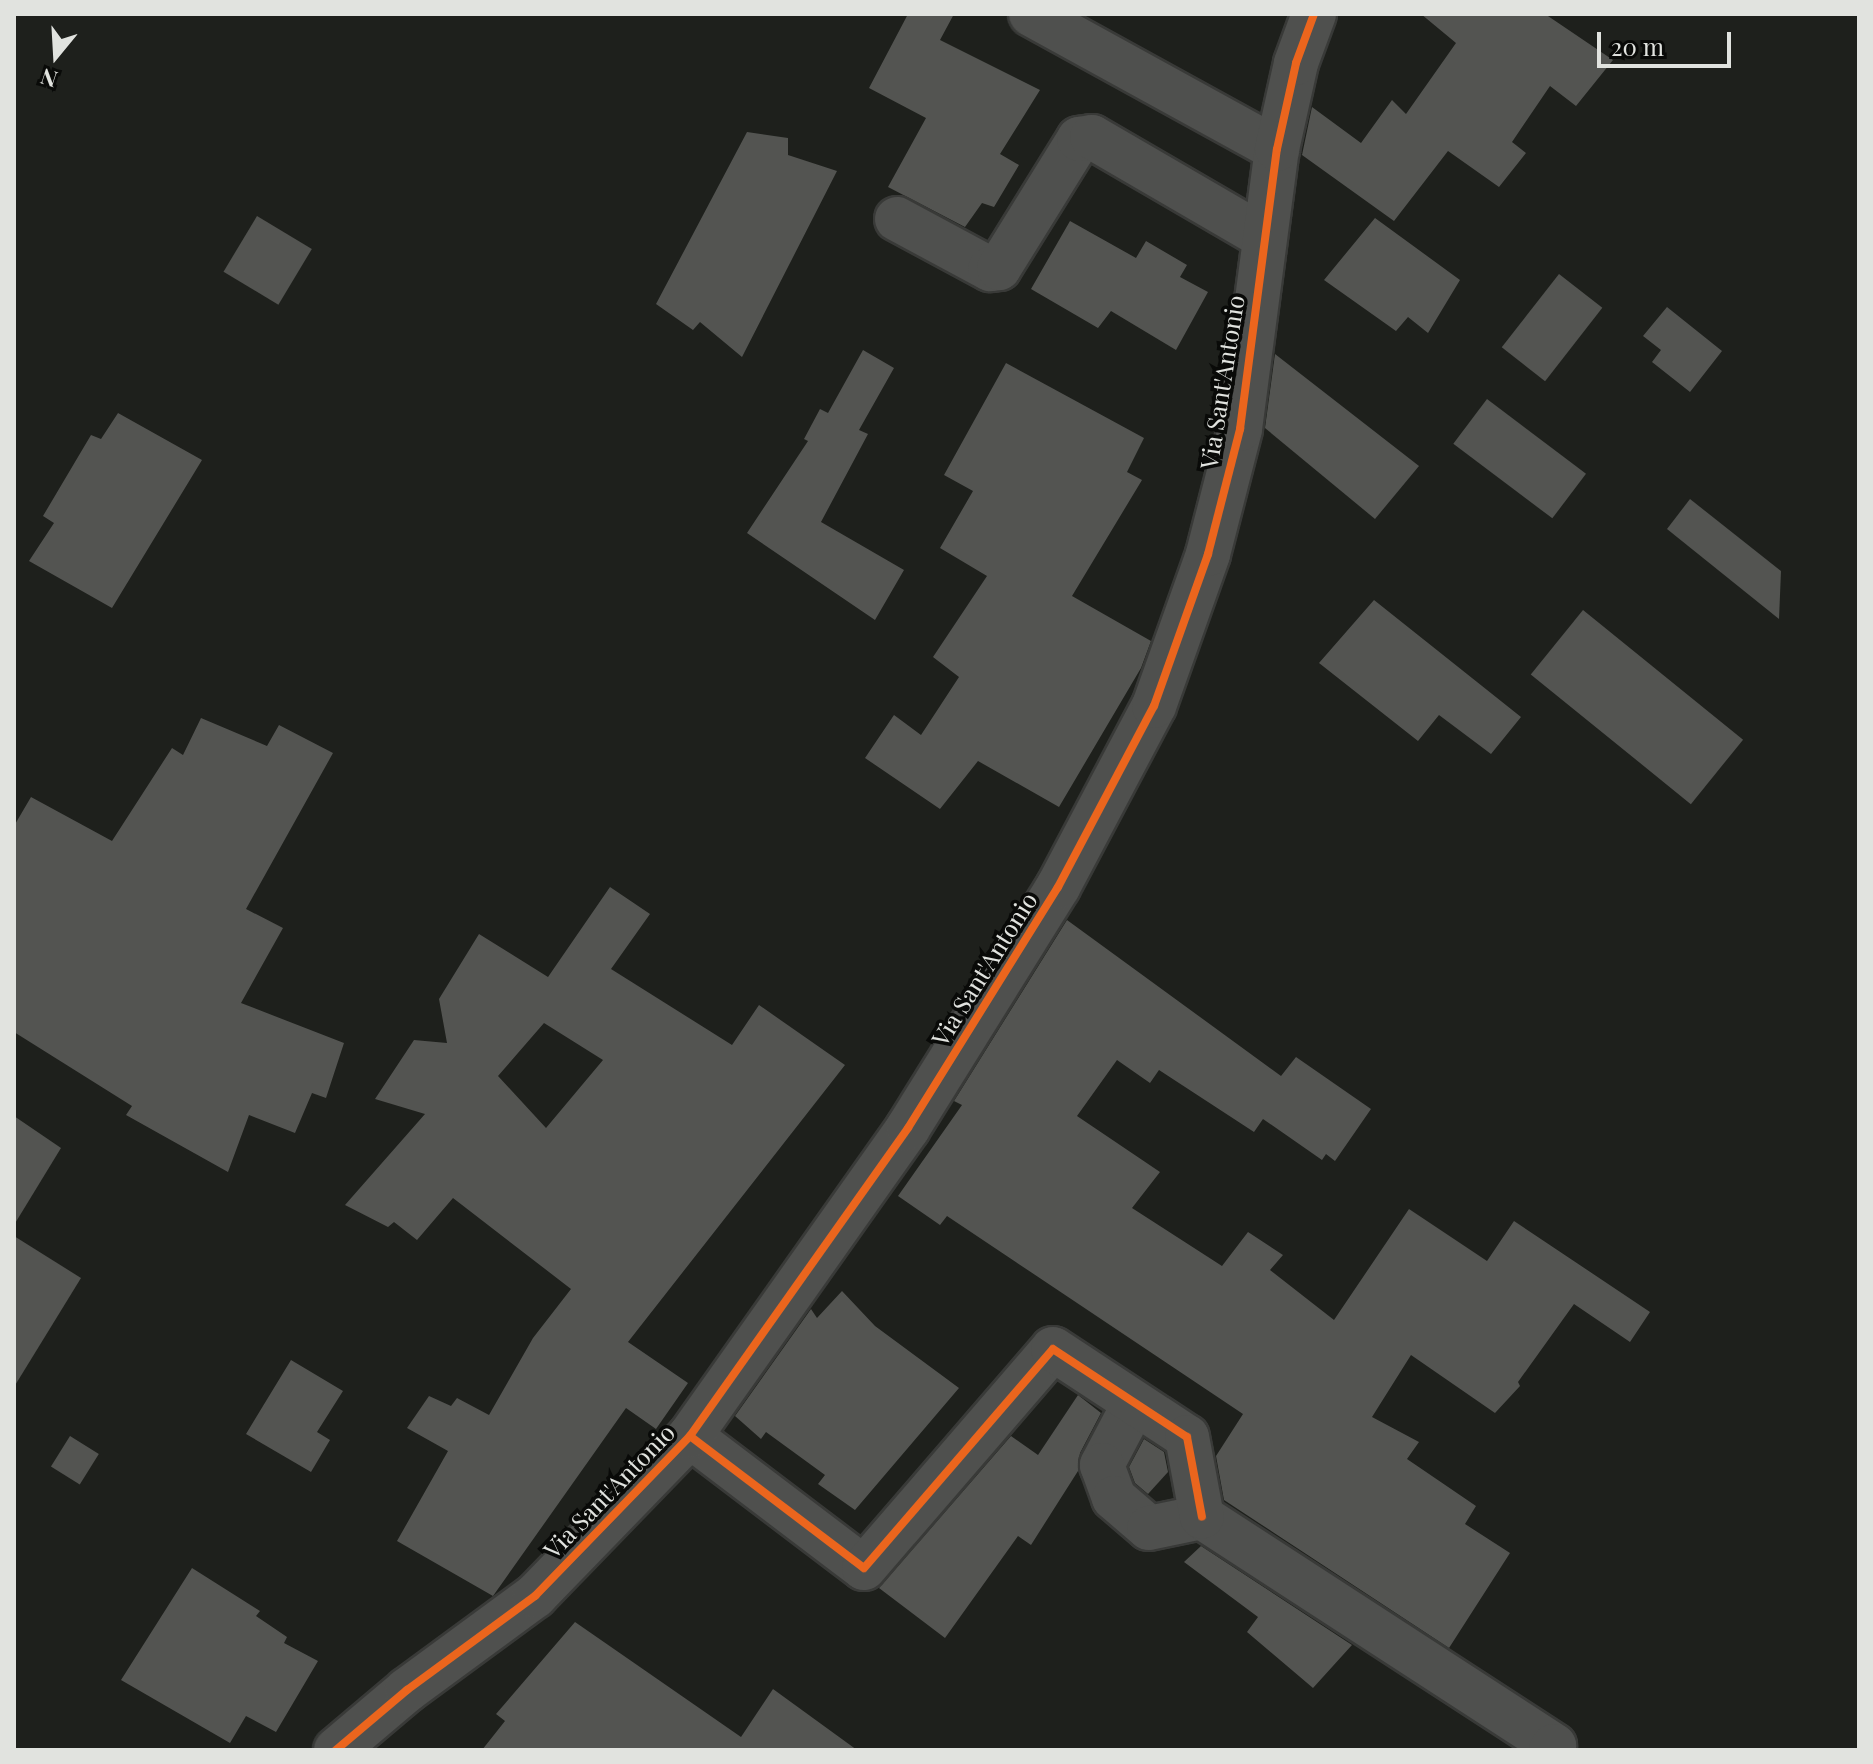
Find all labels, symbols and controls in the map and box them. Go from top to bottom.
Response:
north arrow [16,16,96,96]
scale bar [1601,16,1735,66]
text: 20 m [1611,30,1664,62]
text: N [36,62,61,96]
street label: Via Sant'Antonio [1194,293,1250,471]
street label: Via Sant'Antonio [925,887,1043,1051]
street label: Via Sant'Antonio [537,1418,681,1564]

